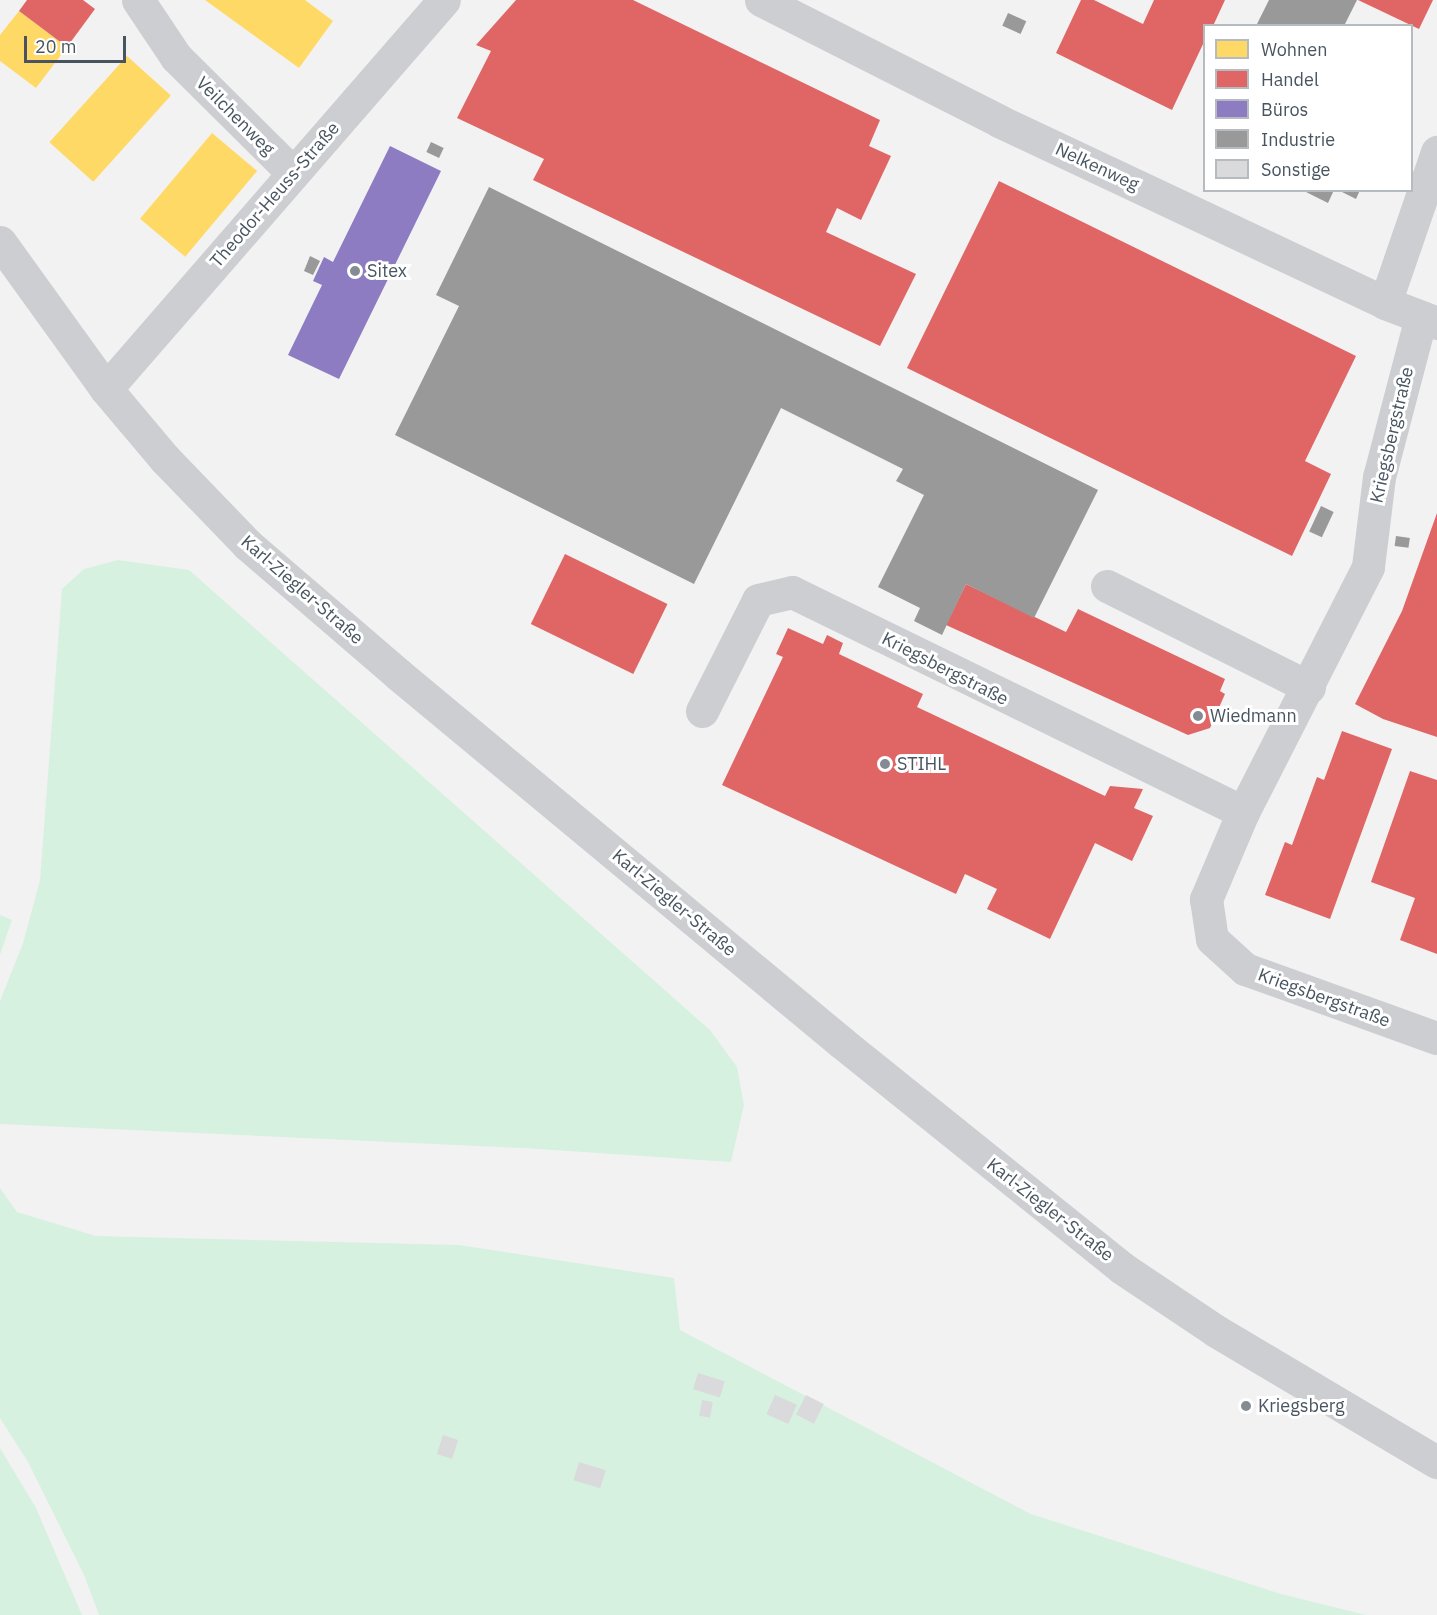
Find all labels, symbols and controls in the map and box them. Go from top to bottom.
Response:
scale bar [27,24,129,62]
legend [1203,24,1413,192]
text: 20 m [35,35,77,58]
text: Wohnen [1261,38,1327,61]
text: Handel [1261,68,1319,91]
street label: Veilchenweg [191,72,279,160]
text: Büros [1261,98,1308,121]
street label: Theodor-Heuss-Straße [206,118,344,272]
text: Industrie [1261,128,1335,151]
street label: Nelkenweg [1052,138,1142,196]
text: Sonstige [1261,158,1331,181]
place label: Sitex [367,260,407,282]
marker: Sitex [348,264,362,278]
street label: Kriegsbergstraße [1366,365,1418,505]
street label: Karl-Ziegler-Straße [236,531,368,649]
street label: Kriegsbergstraße [878,628,1012,710]
place label: Wiedmann [1210,705,1297,727]
marker: Wiedmann [1191,709,1205,723]
place label: STIHL [897,753,946,775]
marker: STIHL [878,757,892,771]
street label: Karl-Ziegler-Straße [608,845,740,961]
street label: Kriegsbergstraße [1255,964,1393,1032]
street label: Karl-Ziegler-Straße [982,1154,1118,1266]
place label: Kriegsberg [1258,1395,1345,1417]
marker: Kriegsberg [1239,1399,1253,1413]

